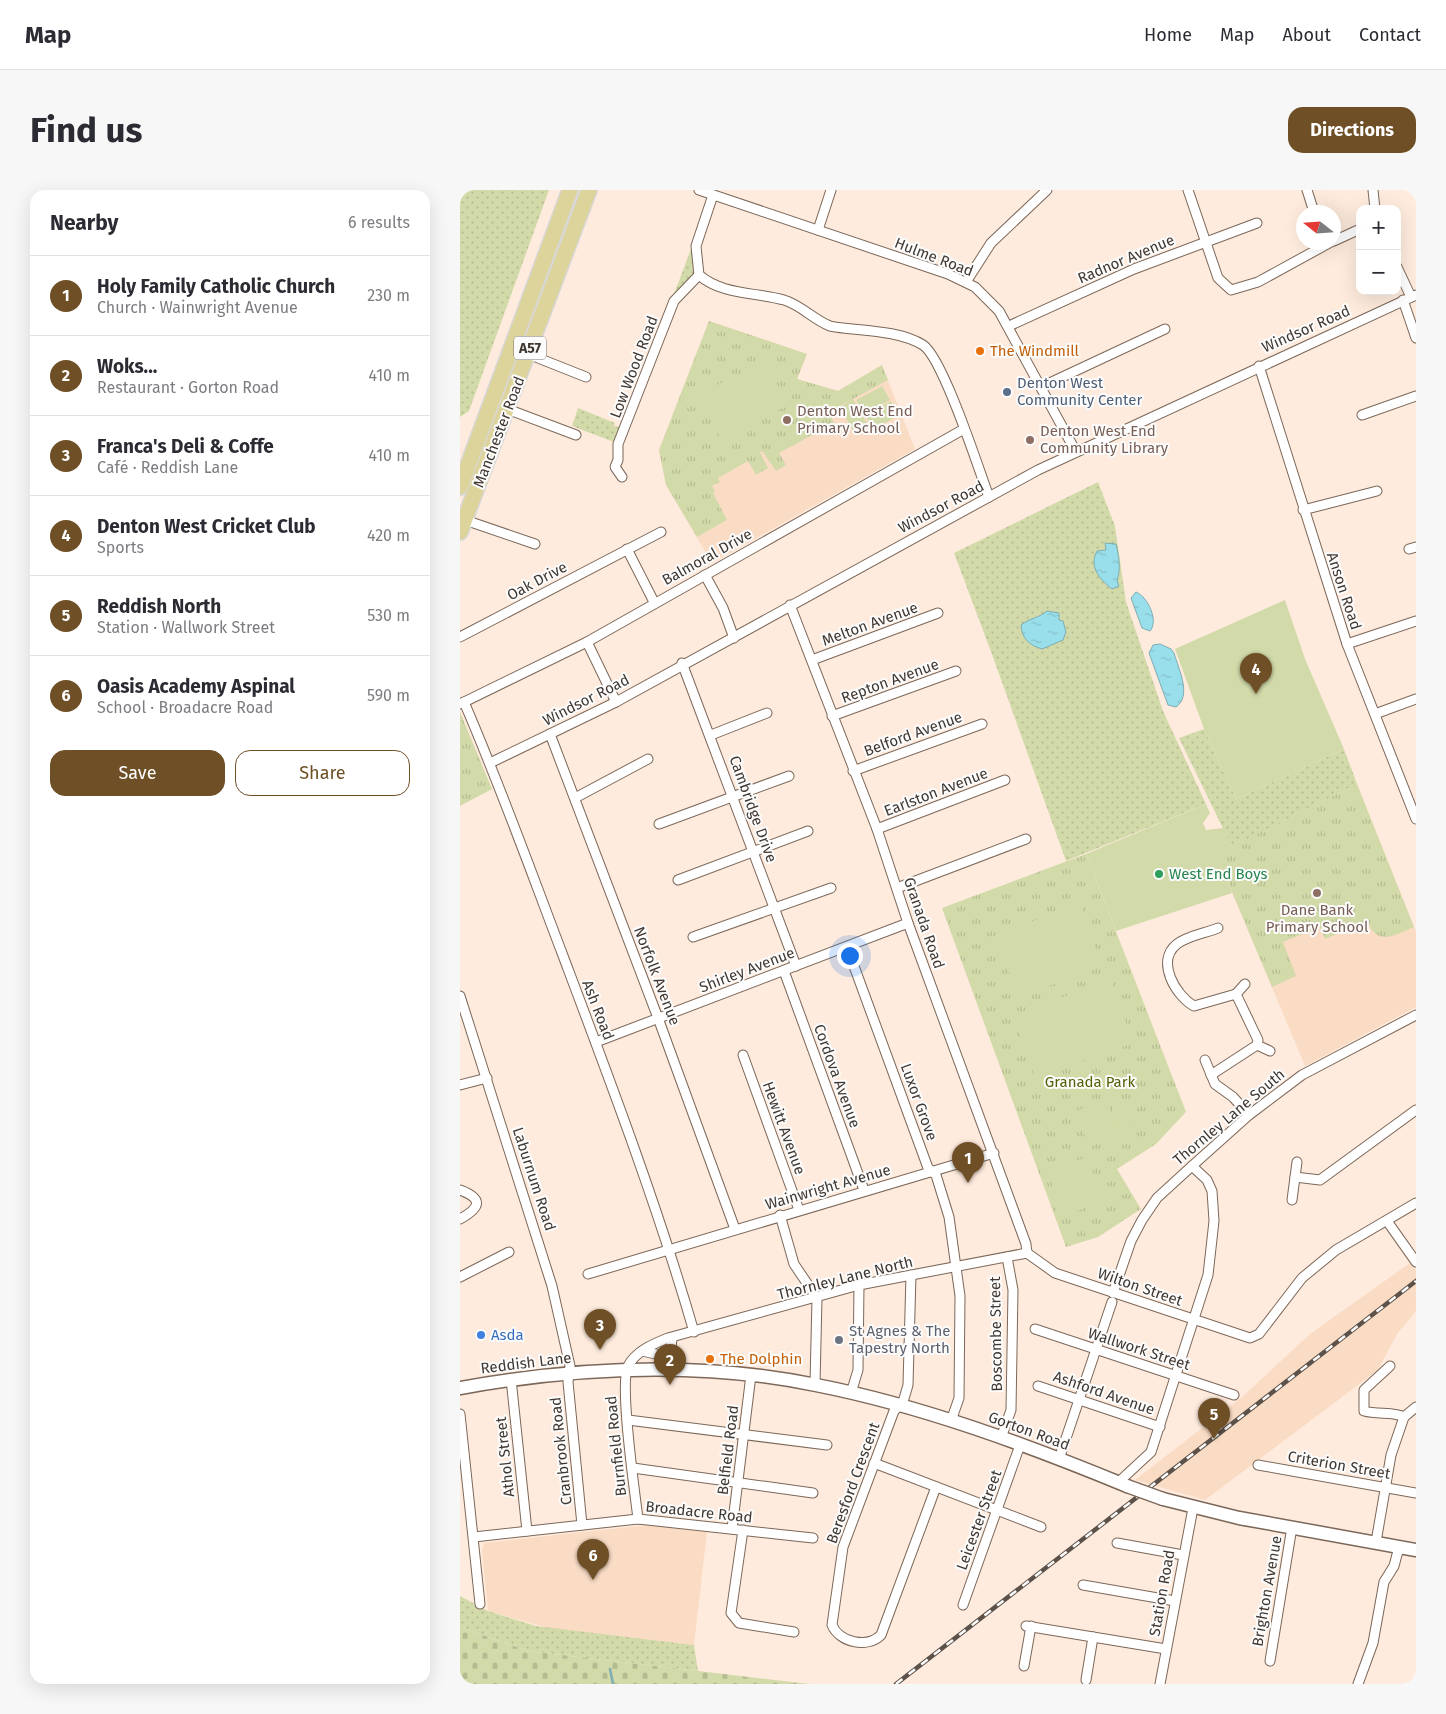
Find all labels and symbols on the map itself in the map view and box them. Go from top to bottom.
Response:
north arrow [1296,205,1341,250]
street label: Radnor Avenue [1075,231,1177,287]
street label: Hulme Road [892,234,976,280]
street label: Windsor Road [1259,302,1353,356]
street label: Low Wood Road [606,313,662,421]
road number: A57 [514,336,546,360]
place label: The Windmill [990,342,1080,360]
marker: The Windmill [974,345,986,357]
street label: Manchester Road [470,374,528,490]
place label: Denton West Community Center [1017,374,1142,409]
marker: Denton West Community Center [1001,386,1013,398]
place label: Denton West End Primary School [797,402,913,437]
marker: Denton West End Primary School [781,414,793,426]
place label: Denton West End Community Library [1040,422,1169,457]
marker: Denton West End Community Library [1024,434,1036,446]
street label: Windsor Road [895,477,987,537]
street label: Balmoral Drive [659,525,755,589]
street label: Anson Road [1323,550,1365,632]
street label: Oak Drive [504,558,570,604]
street label: Melton Avenue [820,598,920,650]
pin: 4 [1240,653,1272,694]
street label: Repton Avenue [839,655,941,707]
street label: Windsor Road [540,671,632,729]
street label: Belford Avenue [861,708,965,760]
street label: Cambridge Drive [725,753,781,865]
street label: Earlston Avenue [882,764,990,820]
place label: West End Boys [1169,865,1268,883]
marker: West End Boys [1153,868,1165,880]
street label: Granada Road [900,875,948,971]
marker: Dane Bank Primary School [1311,887,1323,899]
place label: Dane Bank Primary School [1266,901,1369,936]
street label: Norfolk Avenue [630,924,684,1028]
your location [837,943,863,969]
street label: Shirley Avenue [697,944,797,996]
street label: Ash Road [578,977,618,1043]
street label: Cordova Avenue [810,1022,864,1130]
street label: Luxor Grove [897,1061,941,1143]
street label: Thornley Lane South [1170,1065,1288,1169]
park label: Granada Park [1045,1073,1136,1091]
street label: Hewitt Avenue [759,1079,809,1177]
street label: Laburnum Road [509,1125,559,1233]
pin: 1 [952,1142,984,1183]
street label: Wainwright Avenue [763,1160,893,1214]
street label: Thornley Lane North [775,1252,915,1304]
street label: Wilton Street [1095,1264,1185,1310]
street label: Boscombe Street [986,1276,1006,1392]
pin: 3 [584,1309,616,1350]
place label: St Agnes & The Tapestry North [849,1322,951,1357]
street label: Wallwork Street [1086,1324,1193,1374]
place label: Asda [491,1326,524,1344]
marker: Asda [475,1329,487,1341]
marker: St Agnes & The Tapestry North [833,1334,845,1346]
pin: 2 [654,1344,686,1385]
street label: Reddish Lane [480,1348,572,1378]
place label: The Dolphin [720,1350,802,1368]
marker: The Dolphin [704,1353,716,1365]
street label: Ashford Avenue [1051,1367,1157,1419]
street label: Burnfield Road [602,1395,630,1497]
street label: Cranbrook Road [546,1396,576,1506]
pin: 5 [1198,1398,1230,1439]
street label: Belfield Road [714,1404,742,1496]
street label: Gorton Road [986,1408,1072,1454]
street label: Athol Street [492,1415,518,1498]
street label: Beresford Crescent [823,1419,883,1546]
street label: Criterion Street [1286,1447,1392,1483]
street label: Leicester Street [953,1467,1006,1573]
street label: Broadacre Road [645,1497,753,1527]
street label: Brighton Avenue [1248,1534,1286,1648]
pin: 6 [577,1539,609,1580]
street label: Station Road [1146,1548,1178,1638]

